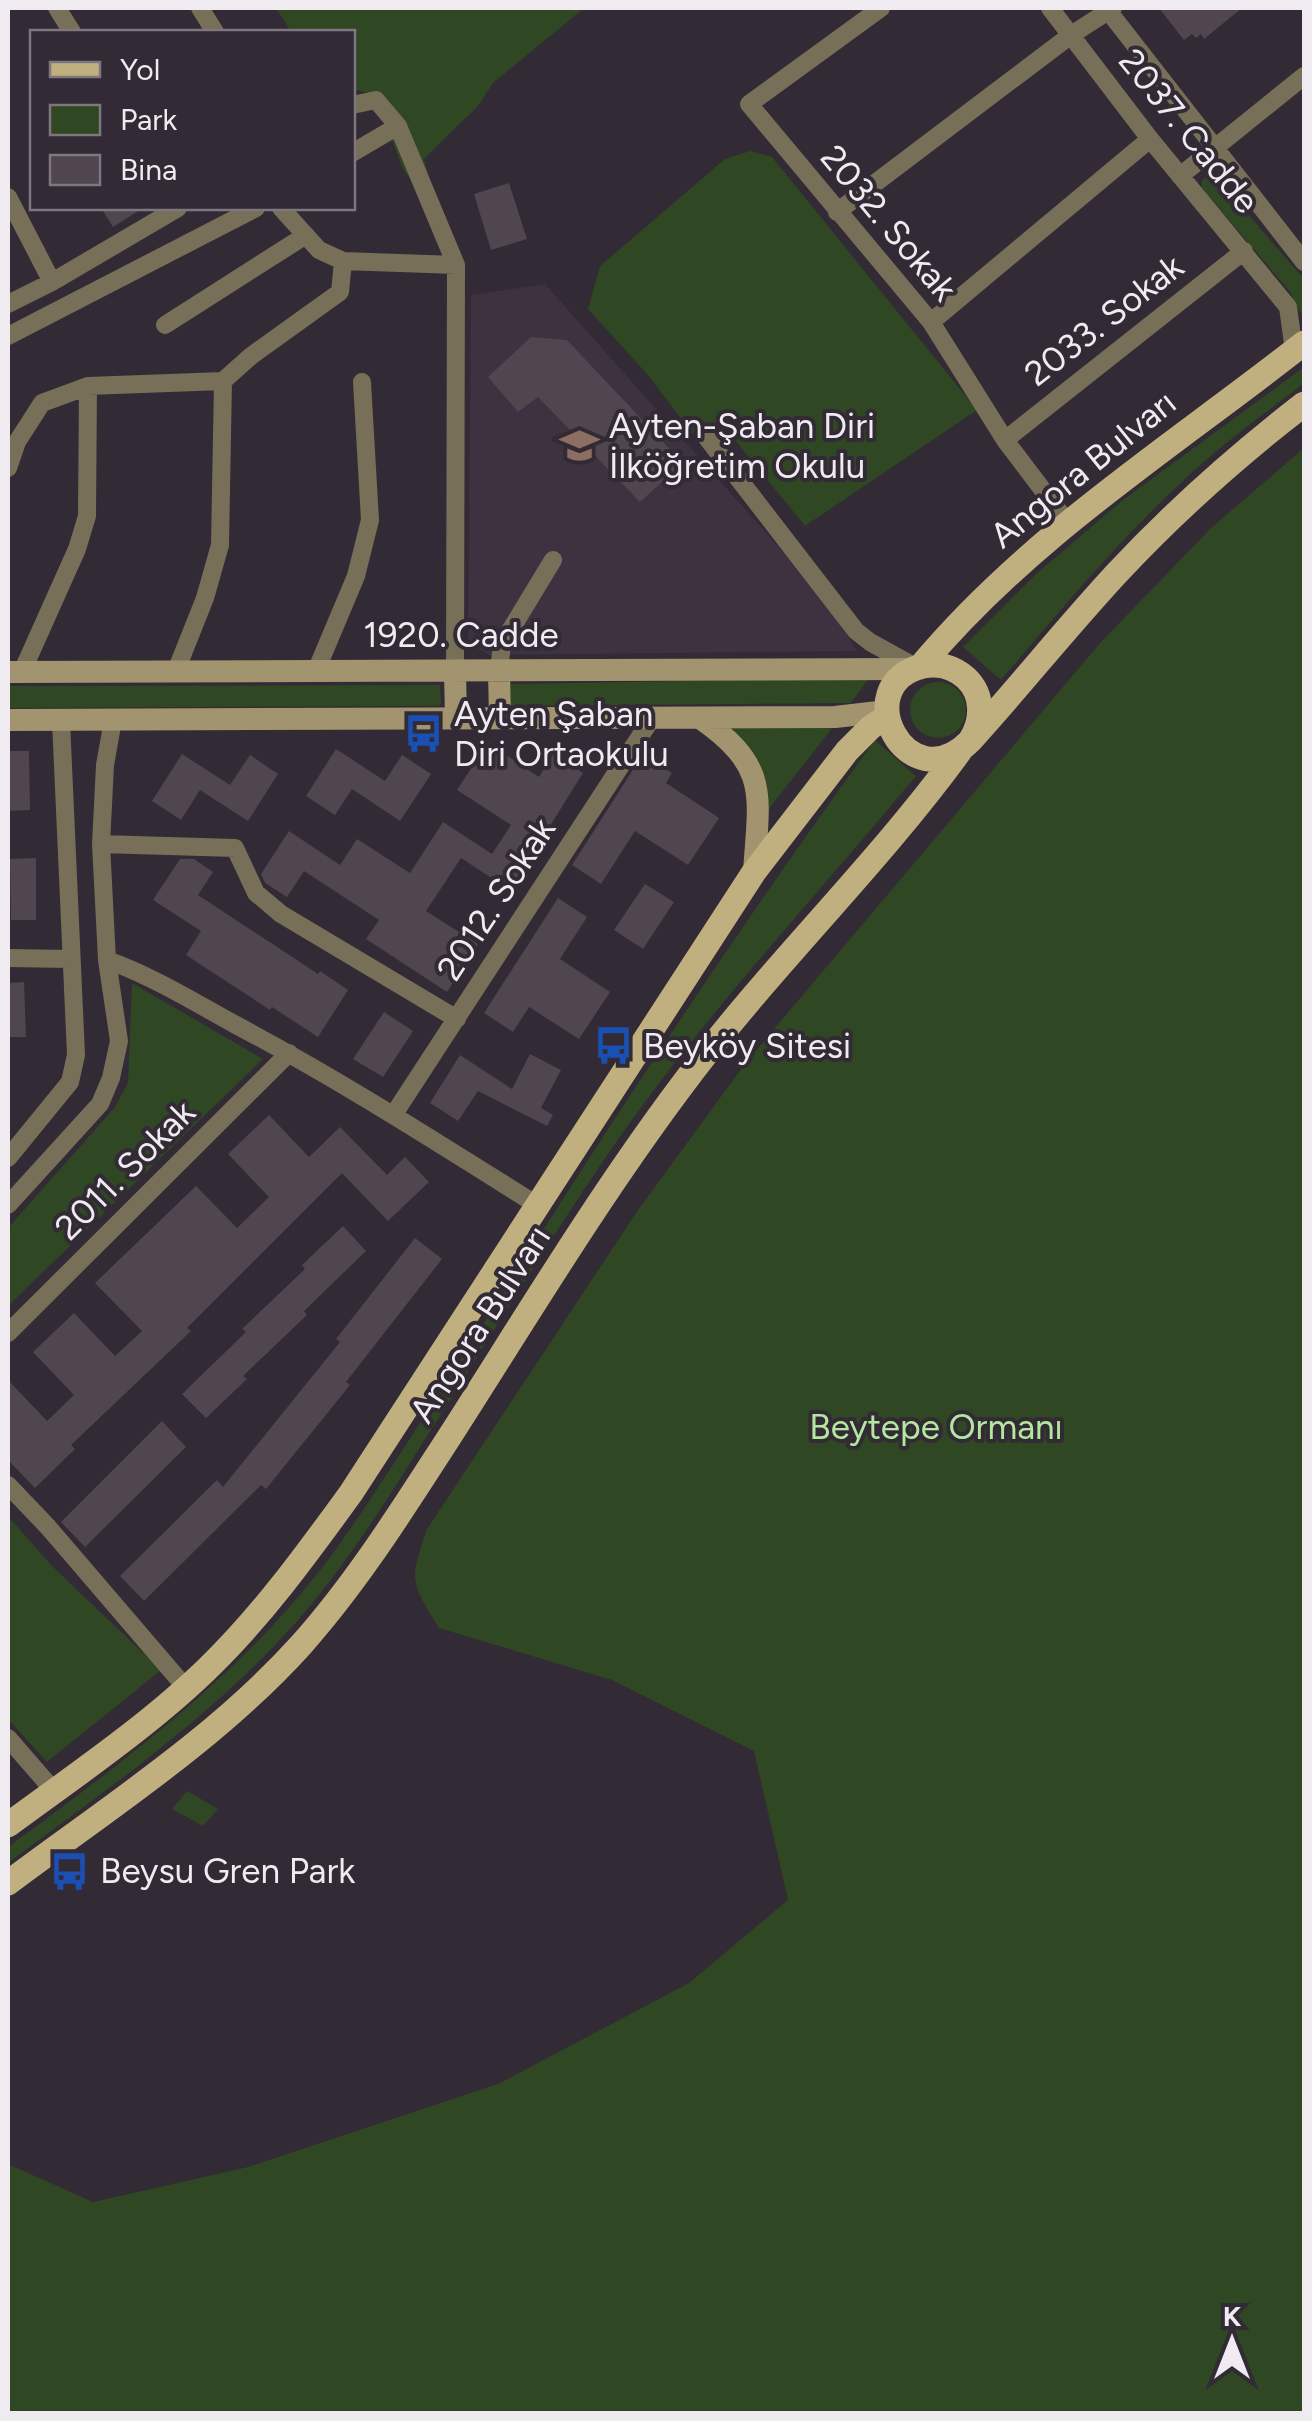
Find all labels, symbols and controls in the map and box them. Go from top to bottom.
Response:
legend [30,30,355,210]
street label: 2037. Cadde [1110,40,1268,222]
text: Yol [120,51,160,88]
text: Park [120,101,178,138]
street label: 2032. Sokak [812,137,966,309]
text: Bina [120,151,177,188]
street label: 2033. Sokak [1017,245,1191,395]
street label: Angora Bulvarı [982,381,1184,557]
place label: Ayten-Şaban Diri İlköğretim Okulu [609,405,875,487]
school or university icon: Ayten-Şaban Diri İlköğretim Okulu [558,425,600,467]
street label: 1920. Cadde [363,614,559,656]
place label: Ayten Şaban Diri Ortaokulu [454,693,669,775]
bus stop icon: Ayten Şaban Diri Ortaokulu [403,713,445,755]
street label: 2012. Sokak [428,810,564,988]
bus stop icon: Beyköy Sitesi [592,1025,634,1067]
place label: Beyköy Sitesi [643,1025,851,1067]
street label: 2011. Sokak [46,1091,204,1249]
street label: Angora Bulvarı [401,1218,559,1430]
park label: Beytepe Ormanı [809,1406,1063,1448]
bus stop icon: Beysu Gren Park [49,1850,91,1892]
place label: Beysu Gren Park [100,1850,355,1892]
north arrow [1182,2291,1282,2391]
text: K [1223,2299,1242,2333]

